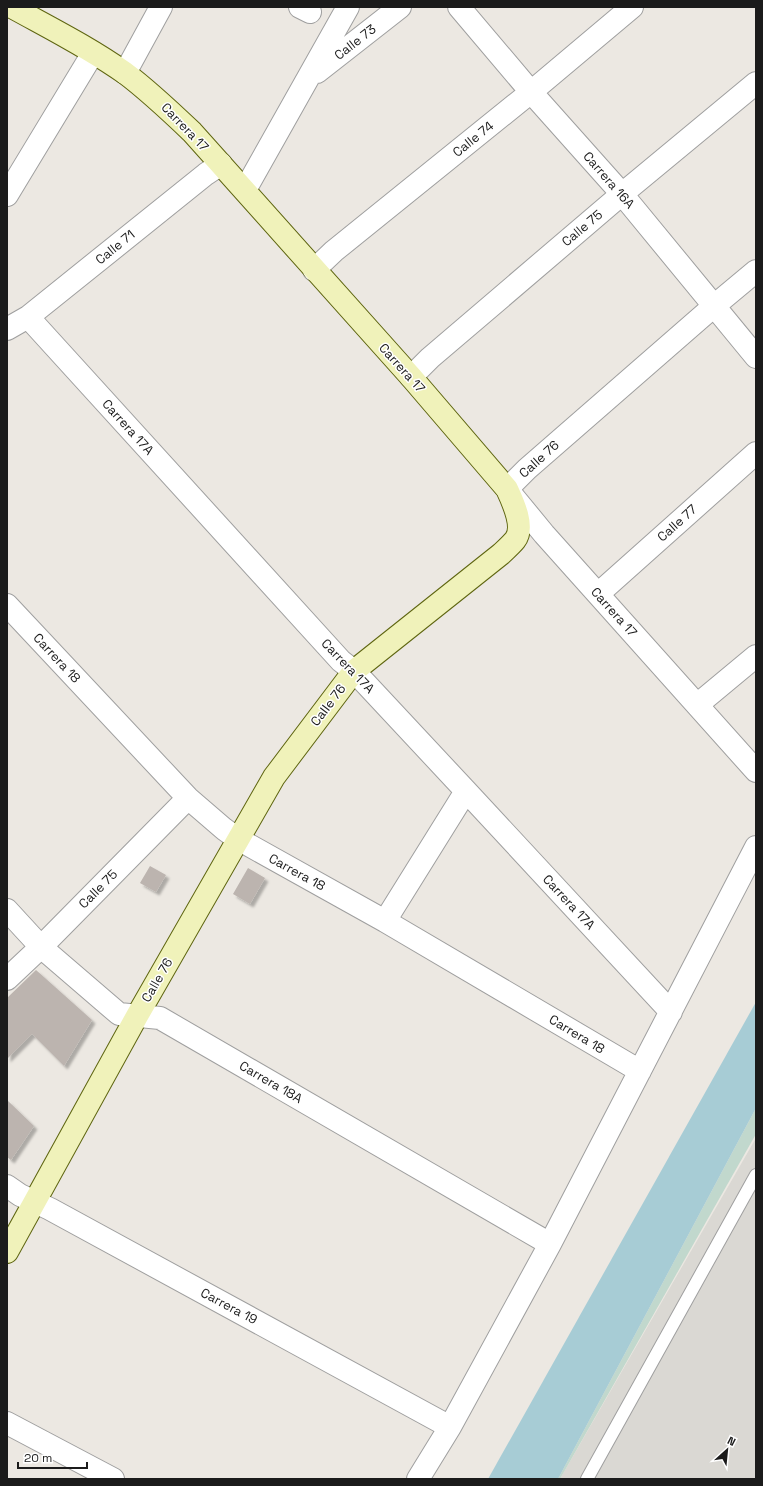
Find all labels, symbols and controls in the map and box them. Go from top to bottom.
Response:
street label: Calle 73 [331,20,379,64]
street label: Carrera 17 [158,99,212,155]
street label: Calle 74 [449,117,497,161]
street label: Carrera 16A [580,148,638,212]
street label: Calle 75 [558,206,606,250]
street label: Calle 71 [92,226,138,268]
street label: Carrera 17 [375,340,429,396]
street label: Carrera 17A [98,395,158,459]
street label: Calle 76 [515,436,563,482]
street label: Calle 77 [654,501,700,545]
street label: Carrera 17 [587,584,641,640]
street label: Carrera 18 [30,629,84,687]
street label: Carrera 17A [318,635,378,697]
street label: Calle 76 [307,681,349,729]
street label: Carrera 18 [266,850,328,894]
street label: Calle 75 [75,866,121,912]
street label: Carrera 17A [539,871,599,933]
street label: Calle 76 [138,955,176,1005]
street label: Carrera 18 [546,1011,608,1057]
street label: Carrera 18A [236,1057,306,1107]
street label: Carrera 19 [198,1284,260,1328]
north arrow [707,1430,747,1470]
text: N [725,1433,738,1449]
scale bar [18,1444,87,1470]
text: 20 m [24,1450,52,1466]

